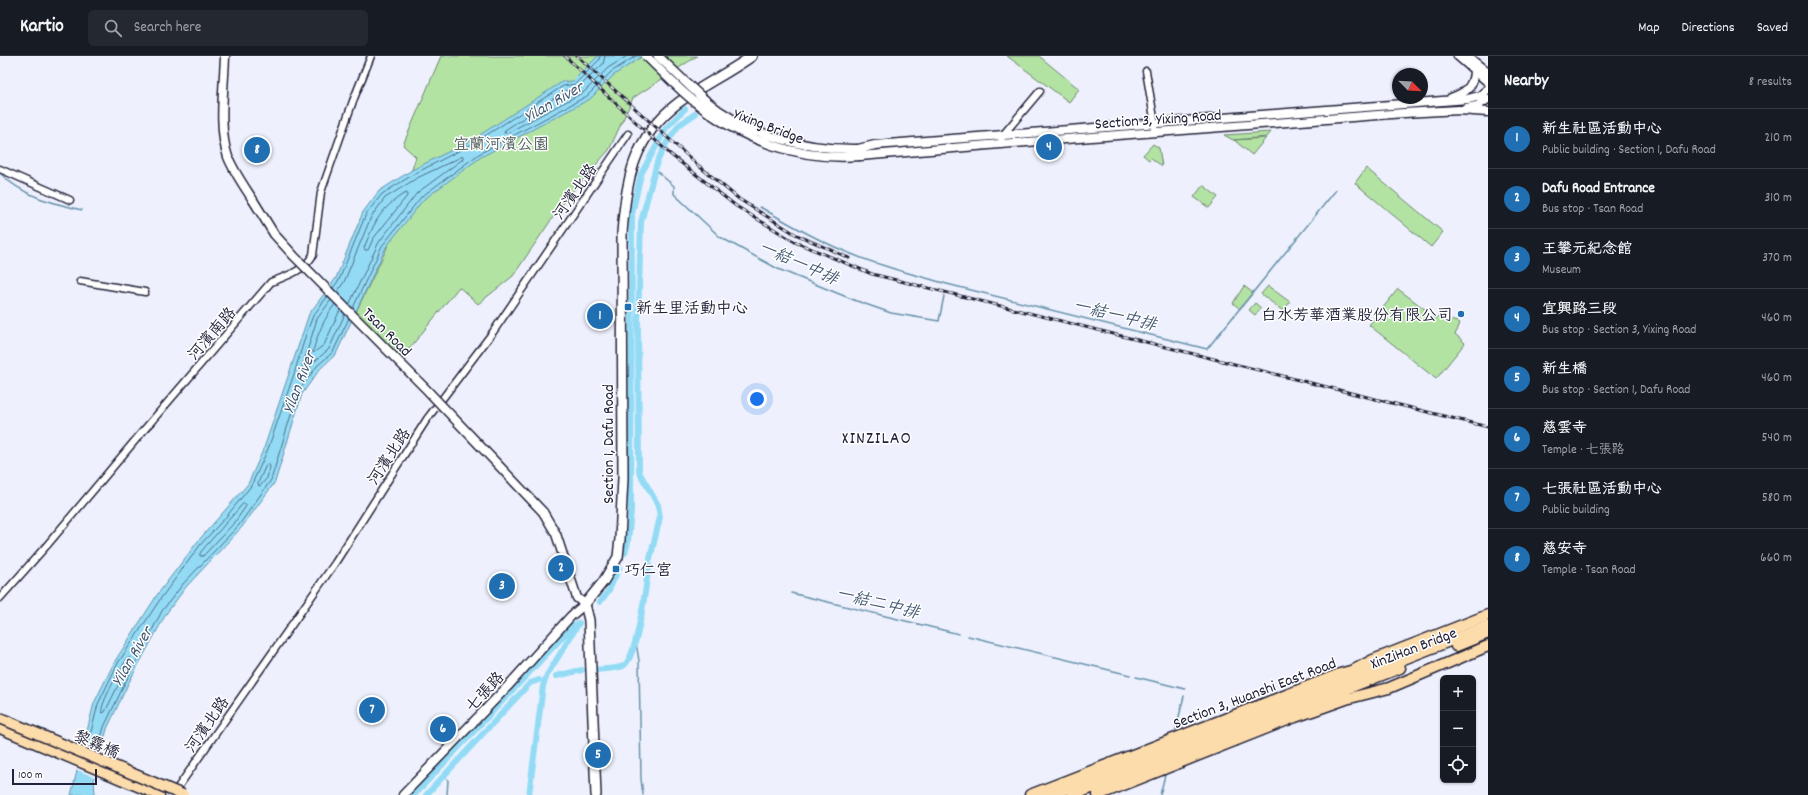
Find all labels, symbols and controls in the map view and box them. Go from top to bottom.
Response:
search box [88,10,368,46]
text: Kartio [20,14,64,41]
icon: search [102,17,124,39]
text: Search here [134,17,201,39]
text: Map [1638,18,1660,38]
text: Directions [1682,18,1735,38]
text: Saved [1757,18,1788,38]
north arrow [1392,68,1428,104]
text: Nearby [1504,70,1548,94]
text: 8 results [1749,73,1792,92]
water label: Yilan River [520,76,590,130]
street label: Yixing Bridge [730,103,807,151]
street label: Section 3, Yixing Road [1094,105,1222,136]
text: 新生社區活動中心 [1542,119,1662,141]
text: 1 [1516,129,1518,148]
text: 210 m [1764,129,1792,148]
pin: 4 [1036,132,1062,162]
park label: 宜蘭河濱公園 [453,134,549,157]
pin: 8 [244,135,270,165]
text: Public building · Section 1, Dafu Road [1542,141,1716,160]
street label: 河濱北路 [548,160,604,225]
text: Dafu Road Entrance [1542,178,1655,200]
text: 2 [1514,189,1520,208]
text: 310 m [1764,189,1792,208]
text: Bus stop · Tsan Road [1542,200,1643,219]
water label: 一結一中排 [754,236,843,294]
text: 王攀元紀念館 [1542,239,1632,261]
text: 3 [1514,249,1520,268]
text: 370 m [1762,249,1792,268]
text: Museum [1542,261,1581,280]
water label: 一結一中排 [1070,295,1160,339]
place label: 新生里活動中心 [636,298,748,321]
text: 宜興路三段 [1542,299,1617,321]
pin: 1 [587,301,613,331]
marker: 新生里活動中心 [623,302,633,312]
street label: 河濱南路 [183,303,243,366]
street label: Tsan Road [356,303,416,363]
place label: 白水芳華酒業股份有限公司 [1261,305,1453,328]
marker: 白水芳華酒業股份有限公司 [1456,309,1466,319]
text: 4 [1514,309,1520,328]
text: 460 m [1761,309,1792,328]
text: Bus stop · Section 3, Yixing Road [1542,321,1696,340]
water label: Yilan River [278,347,324,418]
text: 新生橋 [1542,359,1587,381]
text: 5 [1514,369,1520,388]
text: 460 m [1761,369,1792,388]
text: Bus stop · Section 1, Dafu Road [1542,381,1690,400]
street label: Section 1, Dafu Road [598,384,621,504]
your location [747,389,767,409]
text: 慈雲寺 [1542,418,1587,440]
street label: 河濱北路 [363,424,417,490]
district label: XINZILAO [842,427,912,452]
text: 6 [1514,429,1520,448]
text: 540 m [1762,429,1792,448]
text: Temple · 七張路 [1542,441,1625,460]
text: 七張社區活動中心 [1542,479,1662,501]
text: 7 [1515,489,1519,508]
text: 580 m [1762,489,1792,508]
text: Public building [1542,501,1610,520]
text: 慈安寺 [1542,539,1587,561]
text: 8 [1514,549,1520,568]
text: 660 m [1760,549,1792,568]
pin: 2 [548,553,574,583]
place label: 巧仁宮 [624,560,672,583]
text: Temple · Tsan Road [1542,561,1636,580]
marker: 巧仁宮 [611,564,621,574]
pin: 3 [489,571,515,601]
water label: 一結二中排 [833,583,923,627]
water label: Yilan River [107,622,161,692]
street label: XinZiHan Bridge [1367,622,1460,676]
street label: Section 3, Huanshi East Road [1170,653,1340,736]
street label: 七張路 [461,667,511,718]
map controls [1440,675,1476,783]
button: + [1440,675,1476,711]
street label: 河濱北路 [180,693,236,758]
pin: 7 [359,695,385,725]
button: − [1440,711,1476,747]
pin: 6 [430,714,456,744]
street label: 黎霧橋 [69,725,123,765]
pin: 5 [585,740,611,770]
button: locate [1440,747,1476,783]
scale bar [12,767,97,786]
text: 100 m [18,768,42,784]

